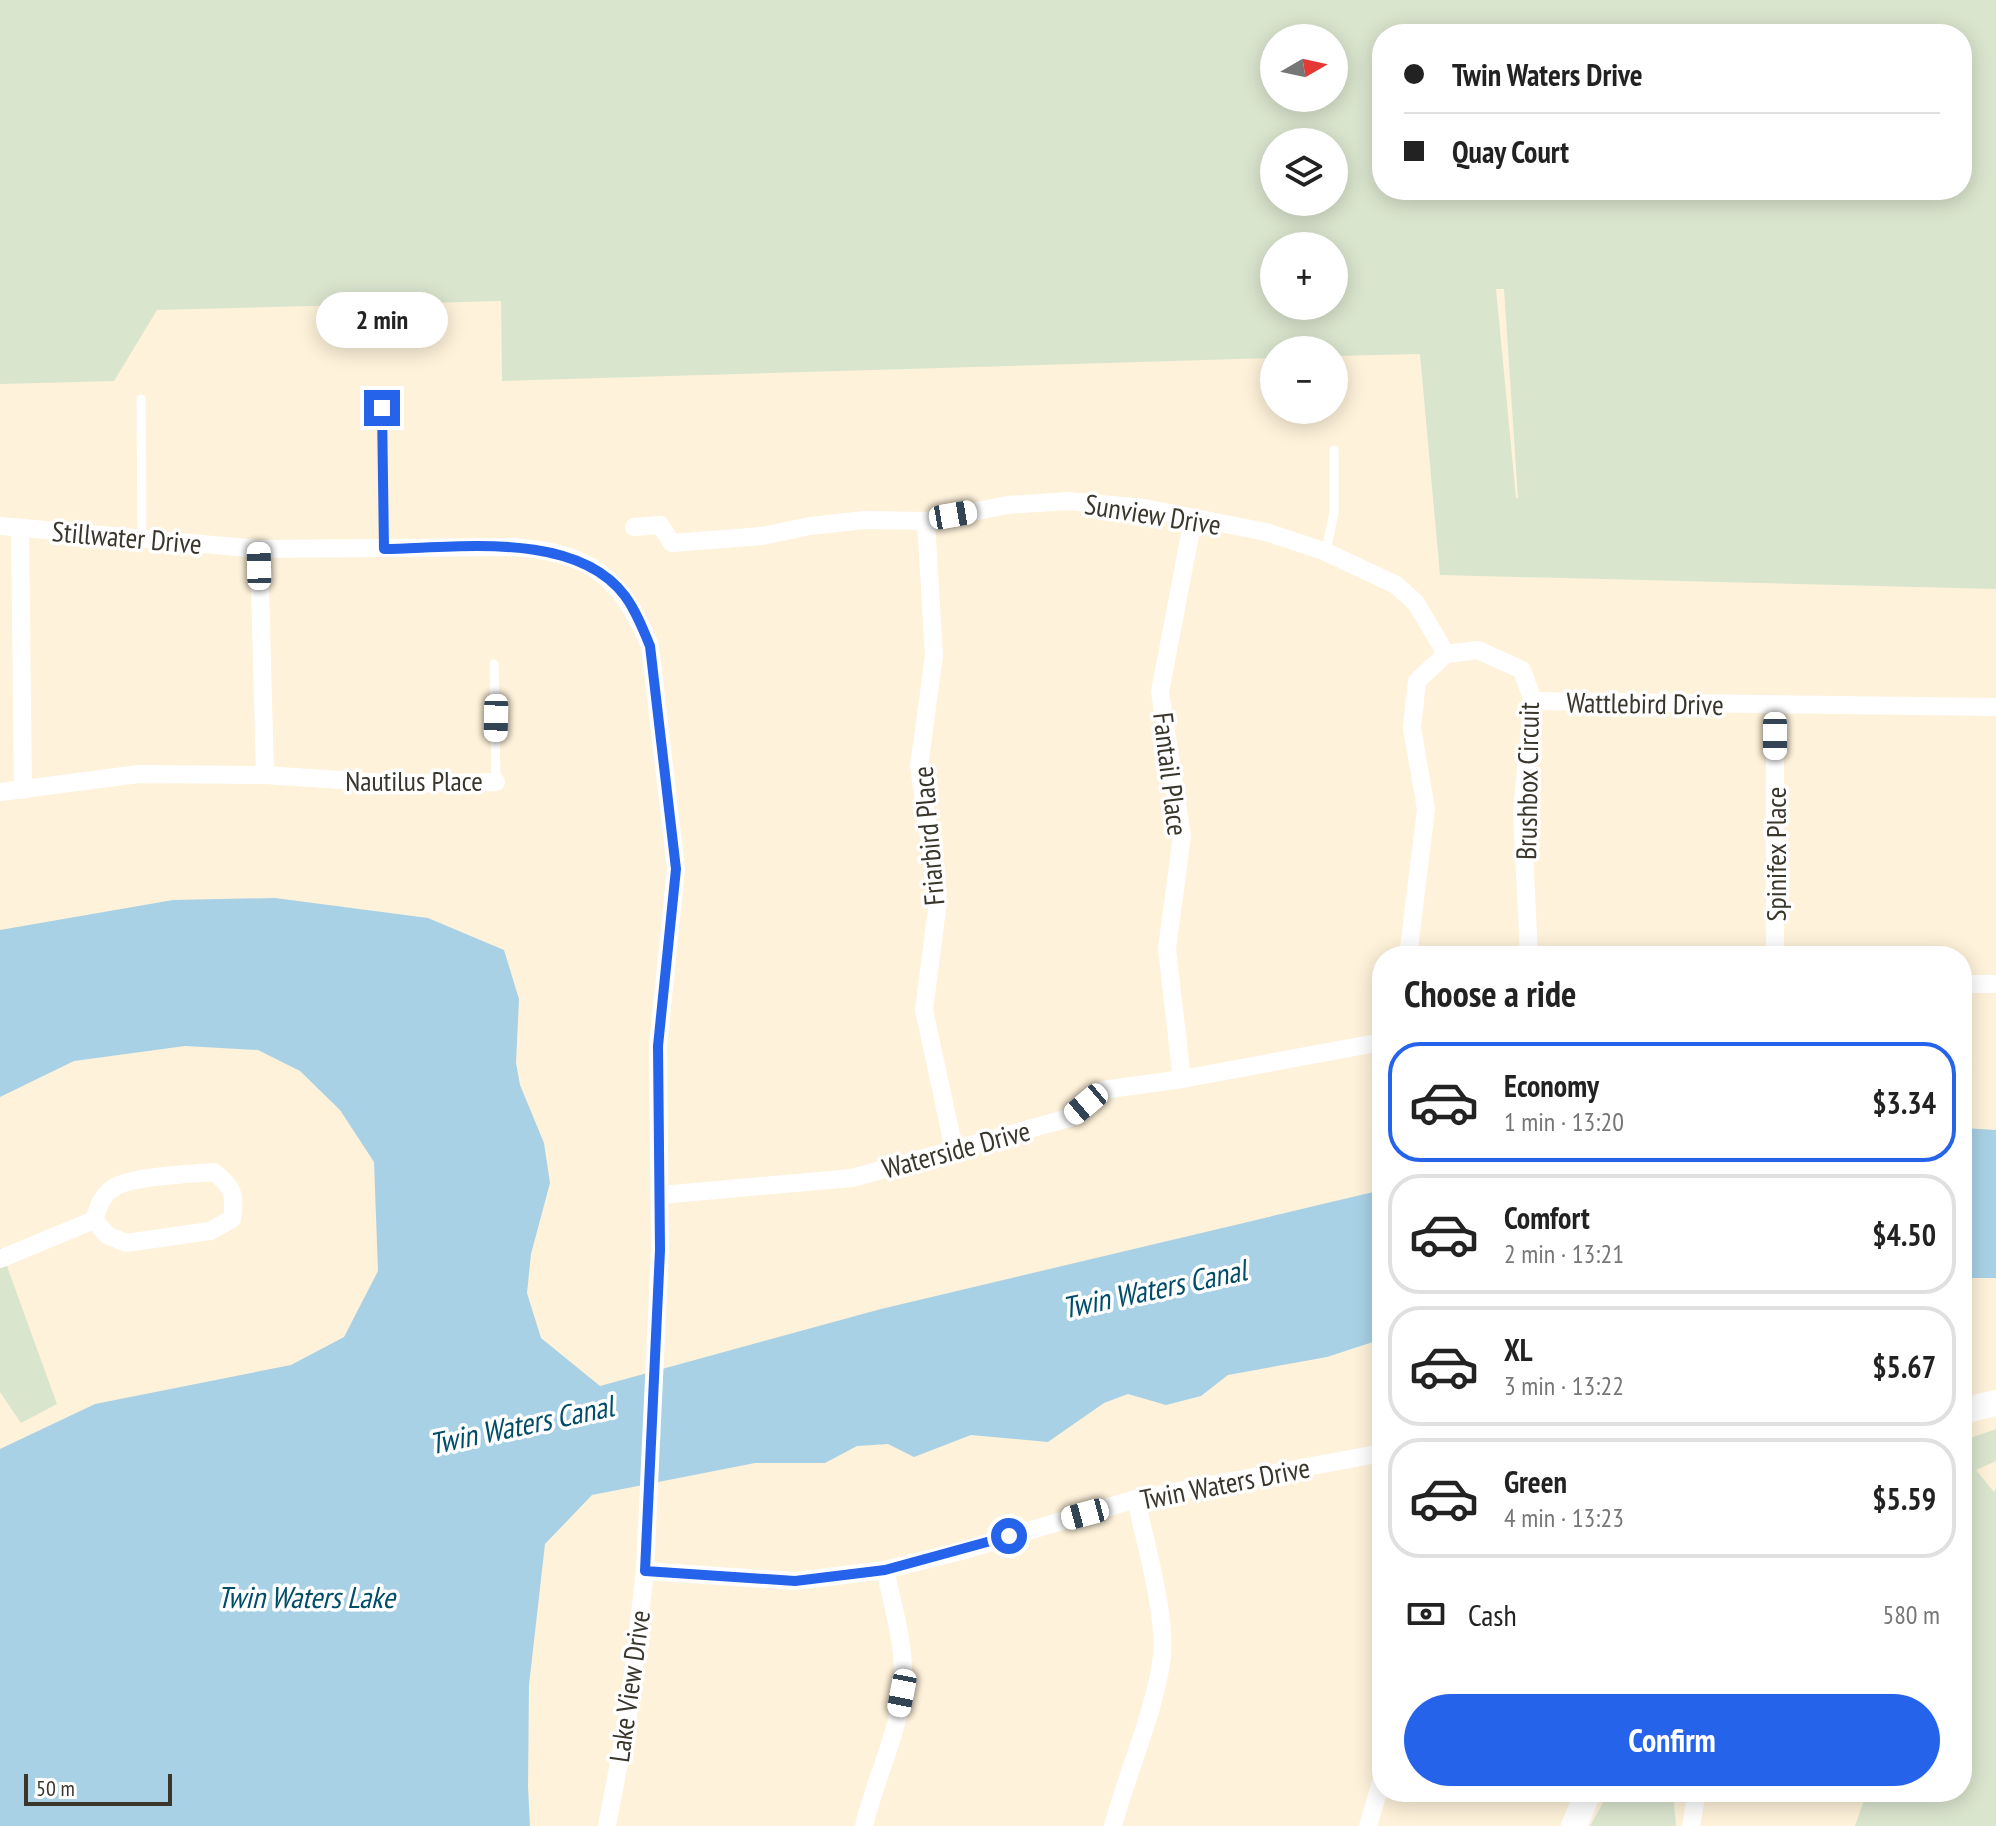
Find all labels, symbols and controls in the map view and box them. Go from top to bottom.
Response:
north arrow [1260,24,1348,112]
map controls [1260,24,1348,424]
text: Twin Waters Drive [1452,55,1643,94]
button: layers [1260,128,1348,216]
text: Quay Court [1452,132,1569,171]
button: + [1260,232,1348,320]
callout: 2 min [316,292,448,348]
text: 2 min [356,303,408,336]
button: − [1260,336,1348,424]
route end [364,390,400,426]
street label: Sunview Drive [1082,485,1224,543]
car [927,499,979,531]
street label: Stillwater Drive [51,512,203,562]
car [247,542,271,590]
street label: Wattlebird Drive [1566,683,1724,723]
car [484,694,508,742]
street label: Brushbox Circuit [1507,701,1547,860]
street label: Fantail Place [1145,710,1197,838]
car [1763,712,1787,760]
street label: Nautilus Place [345,762,483,799]
street label: Friarbird Place [903,765,953,907]
street label: Spinifex Place [1757,787,1794,921]
text: Choose a ride [1404,970,1576,1017]
icon: car [1408,1066,1480,1138]
text: Economy [1504,1066,1599,1105]
car [1060,1079,1112,1129]
text: $3.34 [1872,1083,1936,1122]
text: 1 min · 13:20 [1504,1105,1624,1138]
street label: Waterside Drive [878,1111,1034,1187]
icon: car [1408,1198,1480,1270]
text: Comfort [1504,1198,1590,1237]
text: $4.50 [1872,1215,1936,1254]
text: 2 min · 13:21 [1504,1237,1624,1270]
water label: Twin Waters Canal [1058,1249,1253,1327]
icon: car [1408,1330,1480,1402]
text: XL [1504,1330,1533,1369]
text: $5.67 [1872,1347,1936,1386]
text: 3 min · 13:22 [1504,1369,1624,1402]
water label: Twin Waters Canal [425,1385,620,1463]
street label: Twin Waters Drive [1137,1448,1313,1518]
icon: car [1408,1462,1480,1534]
text: Green [1504,1462,1567,1501]
text: $5.59 [1872,1479,1936,1518]
car [1059,1496,1111,1532]
text: 4 min · 13:23 [1504,1501,1624,1534]
route start [991,1518,1027,1554]
water label: Twin Waters Lake [217,1577,396,1616]
icon: cash [1404,1592,1448,1636]
text: Cash [1468,1595,1517,1634]
text: 580 m [1882,1598,1940,1631]
street label: Lake View Drive [600,1608,658,1764]
car [886,1667,918,1719]
button: Confirm [1404,1694,1940,1786]
scale bar [24,1770,172,1806]
text: 50 m [36,1774,75,1802]

